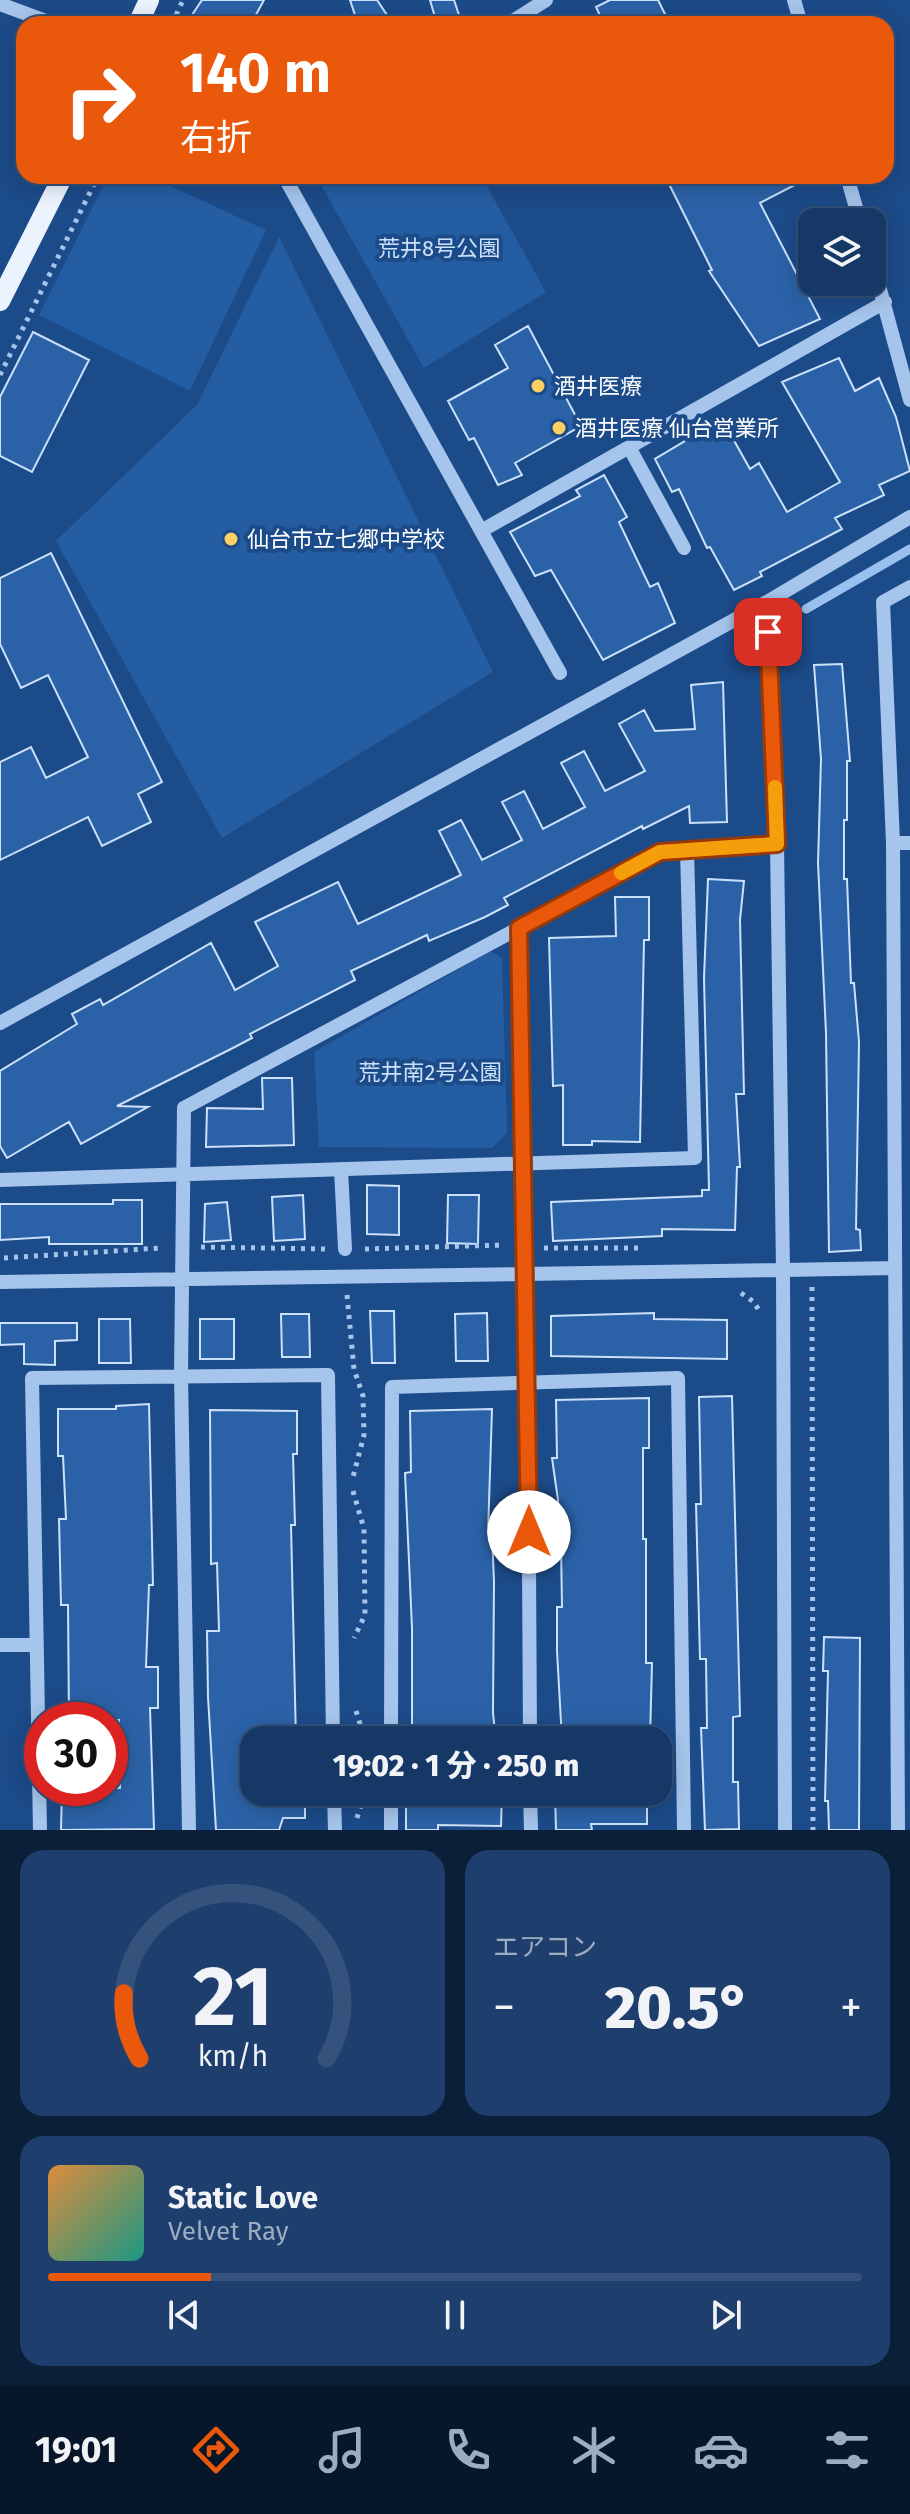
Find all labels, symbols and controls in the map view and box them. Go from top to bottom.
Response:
text: 140 m [180,40,331,107]
icon: right [48,48,152,152]
text: 右折 [180,116,252,160]
map controls [798,208,886,296]
button: layers [798,208,886,296]
park label: 荒井8号公園 [378,235,500,262]
place label: 酒井医療 [554,373,642,400]
marker: 酒井医療 [529,377,547,395]
place label: 酒井医療 仙台営業所 [575,415,779,442]
marker: 酒井医療 仙台営業所 [550,419,568,437]
place label: 仙台市立七郷中学校 [247,526,445,553]
marker: 仙台市立七郷中学校 [222,530,240,548]
pin [734,598,802,666]
icon: arrive [746,610,790,654]
park label: 荒井南2号公園 [359,1059,501,1086]
position arrow [487,1490,571,1574]
speed limit sign: 30 [24,1702,128,1806]
text: 19:02 · 1 分 · 250 m [333,1748,579,1784]
text: エアコン [493,1932,597,1963]
text: 21 [193,1947,272,2047]
text: 20.5° [605,1972,750,2044]
text: − [493,1981,515,2034]
text: + [840,1981,862,2034]
text: km/h [197,2039,268,2074]
text: Static Love [168,2180,318,2216]
text: Velvet Ray [168,2216,288,2247]
icon: previous [162,2293,206,2337]
icon: pause [433,2293,477,2337]
icon: next [704,2293,748,2337]
icon: directions [188,2422,244,2478]
icon: music [314,2422,370,2478]
icon: phone [440,2422,496,2478]
icon: climate [566,2422,622,2478]
icon: car [693,2422,749,2478]
icon: filters [819,2422,875,2478]
text: 19:01 [35,2428,118,2472]

